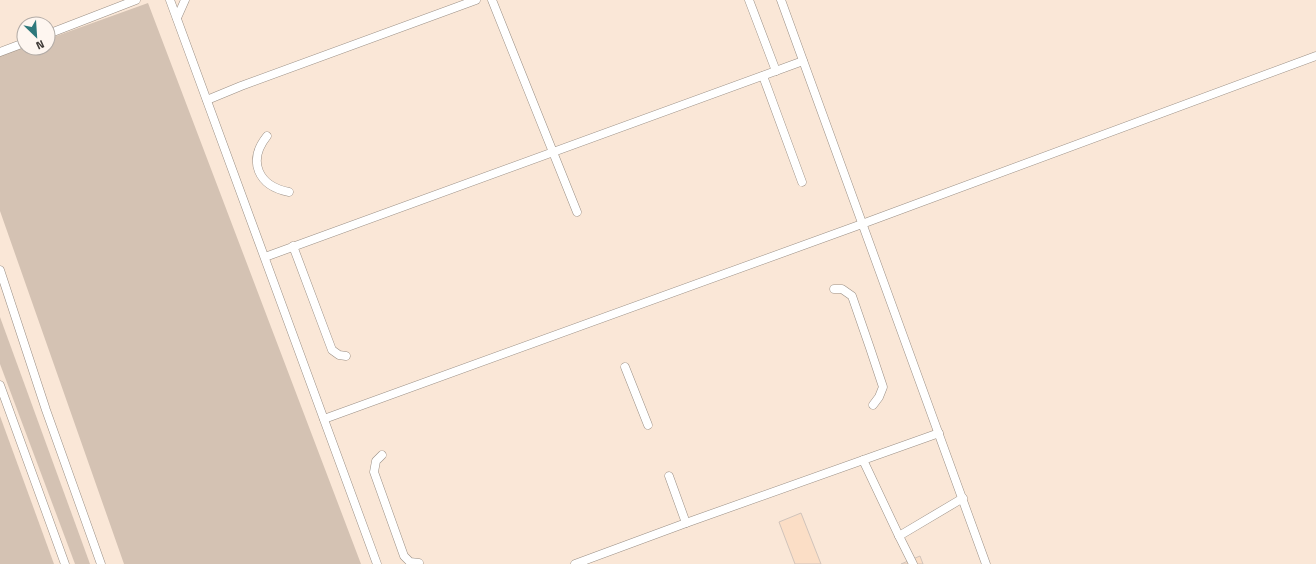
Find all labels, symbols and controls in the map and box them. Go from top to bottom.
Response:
north arrow [16,16,56,56]
text: N [33,36,47,54]

